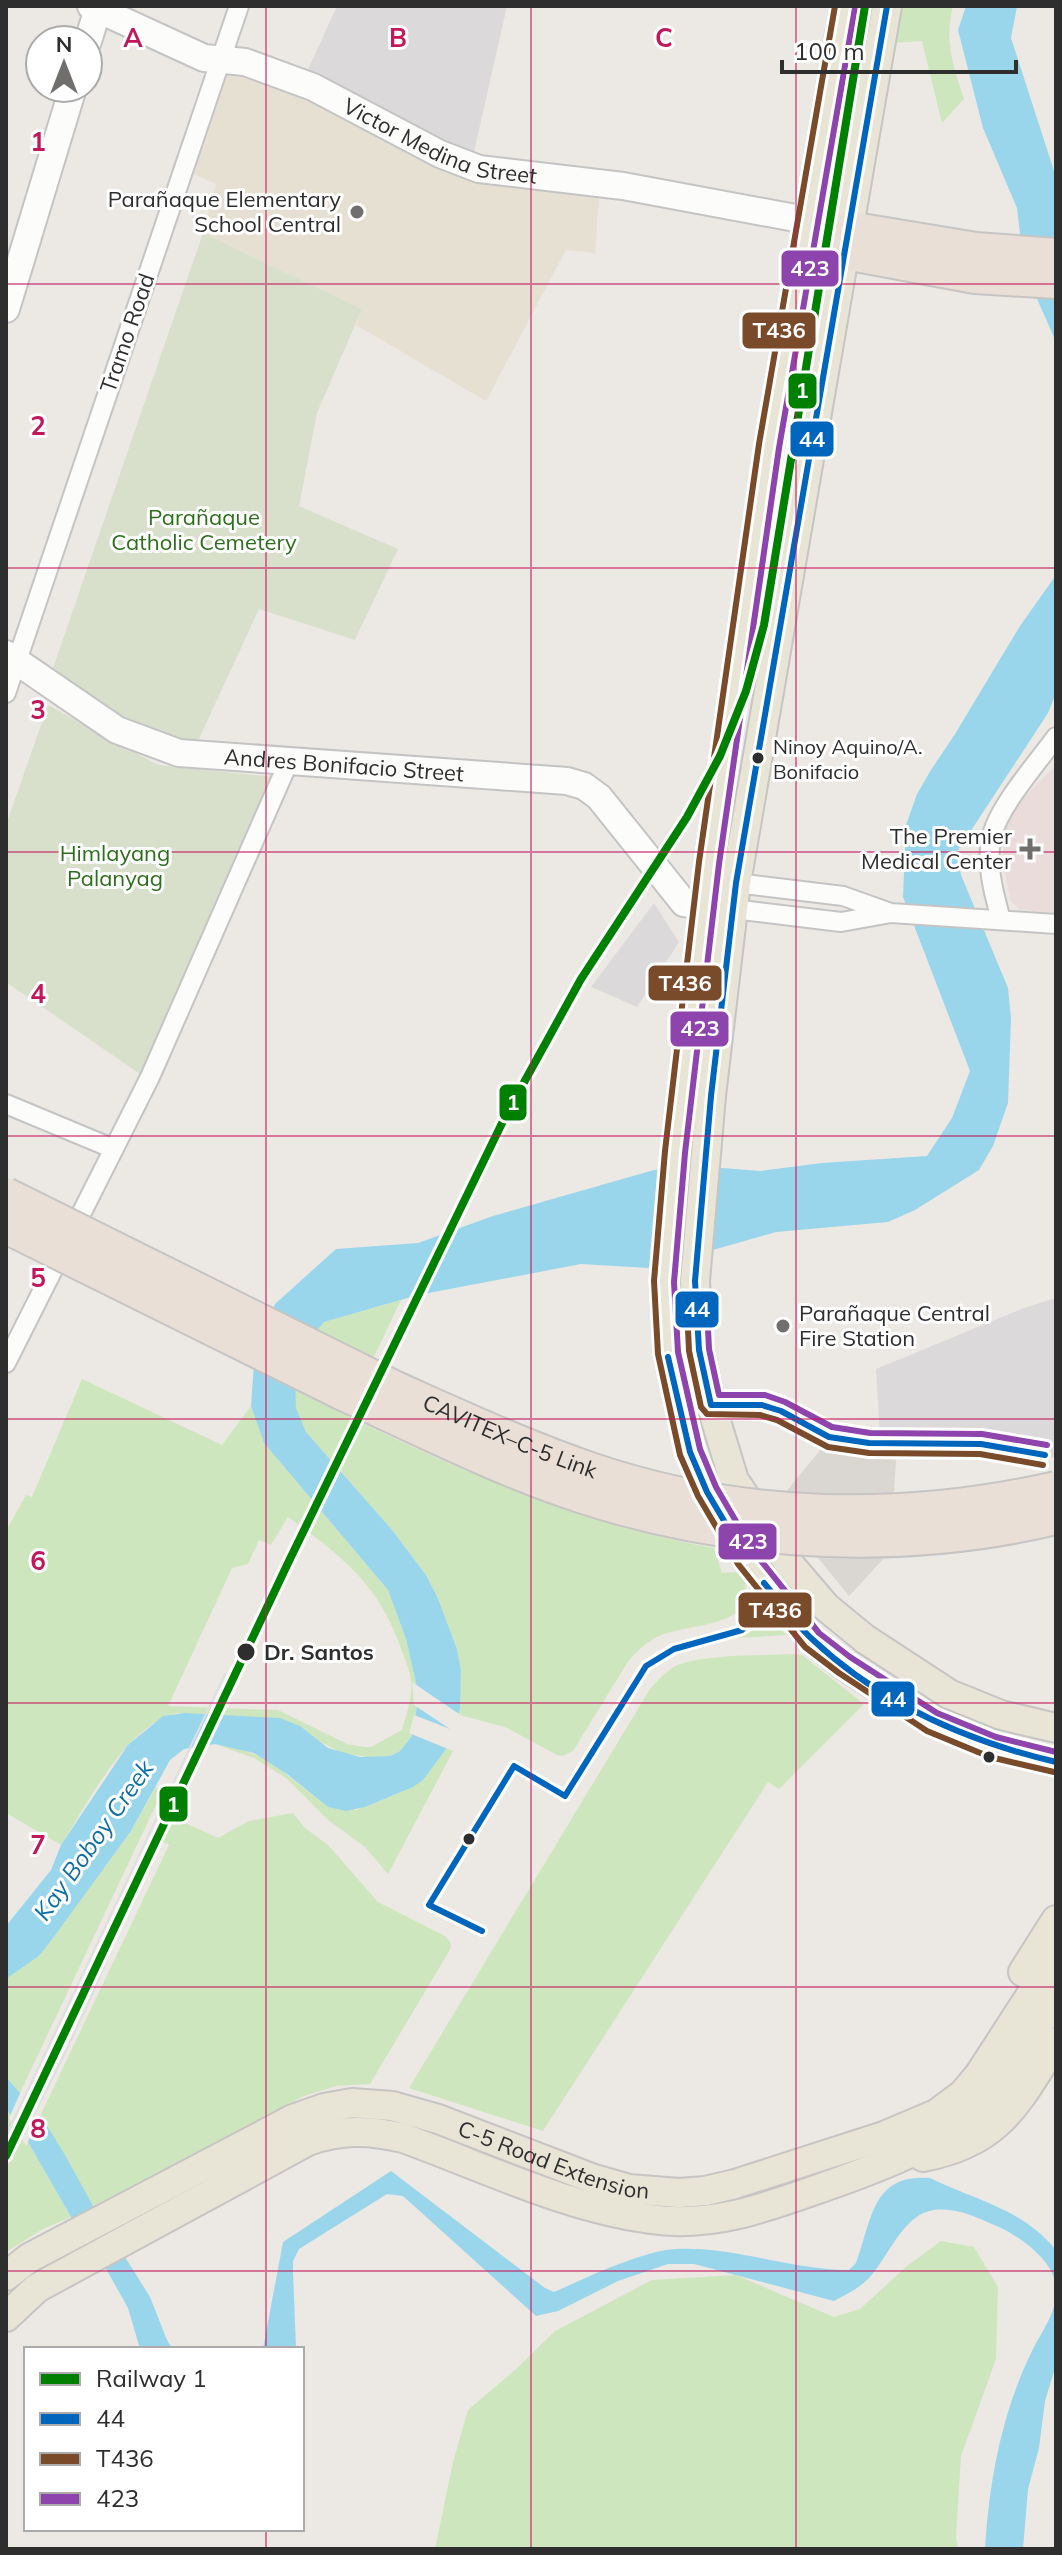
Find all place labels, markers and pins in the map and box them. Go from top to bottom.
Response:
place label: Parañaque Elementary School Central [108,185,341,238]
marker: Parañaque Elementary School Central [348,203,366,221]
place label: Ninoy Aquino/A. Bonifacio [773,734,923,784]
marker: Ninoy Aquino/A. Bonifacio [750,750,766,766]
place label: The Premier Medical Center [861,822,1012,875]
marker: The Premier Medical Center [1019,838,1041,860]
place label: Parañaque Central Fire Station [799,1299,990,1352]
marker: Parañaque Central Fire Station [774,1317,792,1335]
place label: Dr. Santos [264,1638,374,1666]
marker: Dr. Santos [235,1641,257,1663]
unlabelled marker [981,1749,997,1765]
unlabelled marker [461,1831,477,1847]

